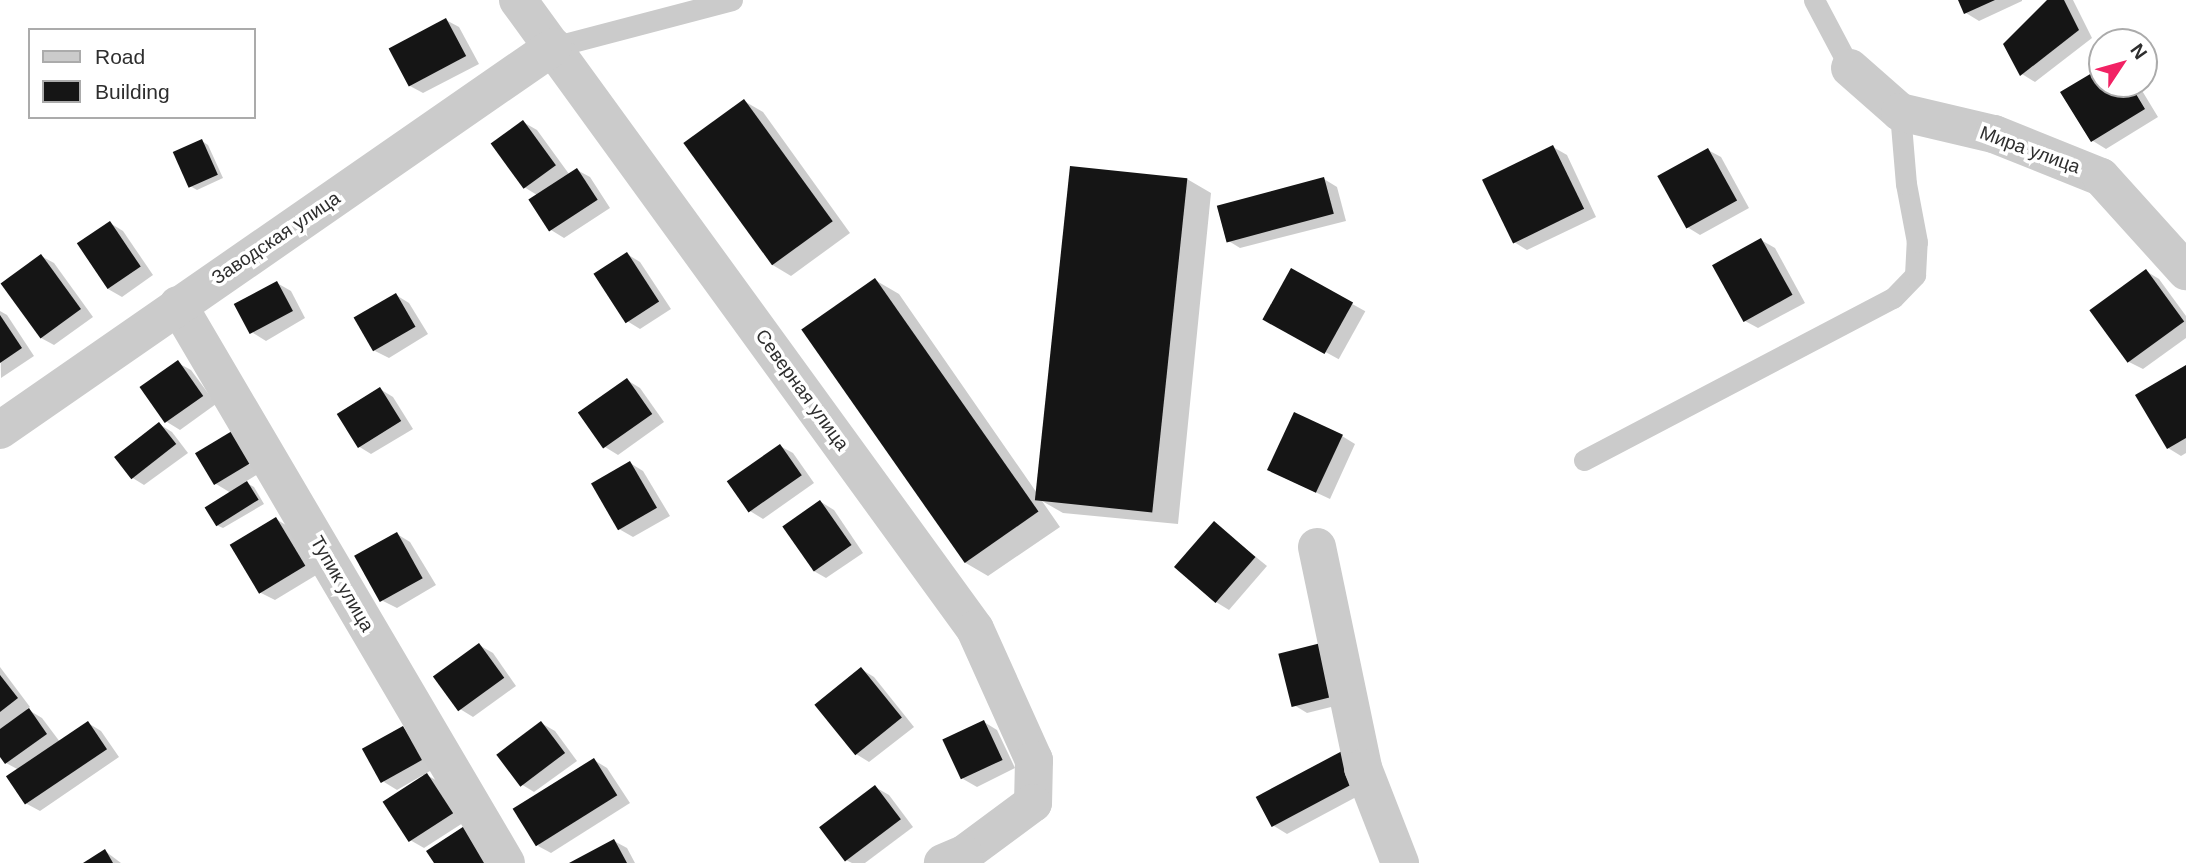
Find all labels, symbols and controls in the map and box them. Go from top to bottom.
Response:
legend [28,28,256,119]
north arrow [2088,28,2158,98]
text: N [2126,40,2151,63]
text: Road [95,45,145,68]
text: Building [95,80,170,103]
street label: Мира улица [1977,121,2083,179]
street label: Заводская улица [208,187,344,289]
street label: Северная улица [750,325,854,455]
street label: Тупик улица [305,532,379,636]

